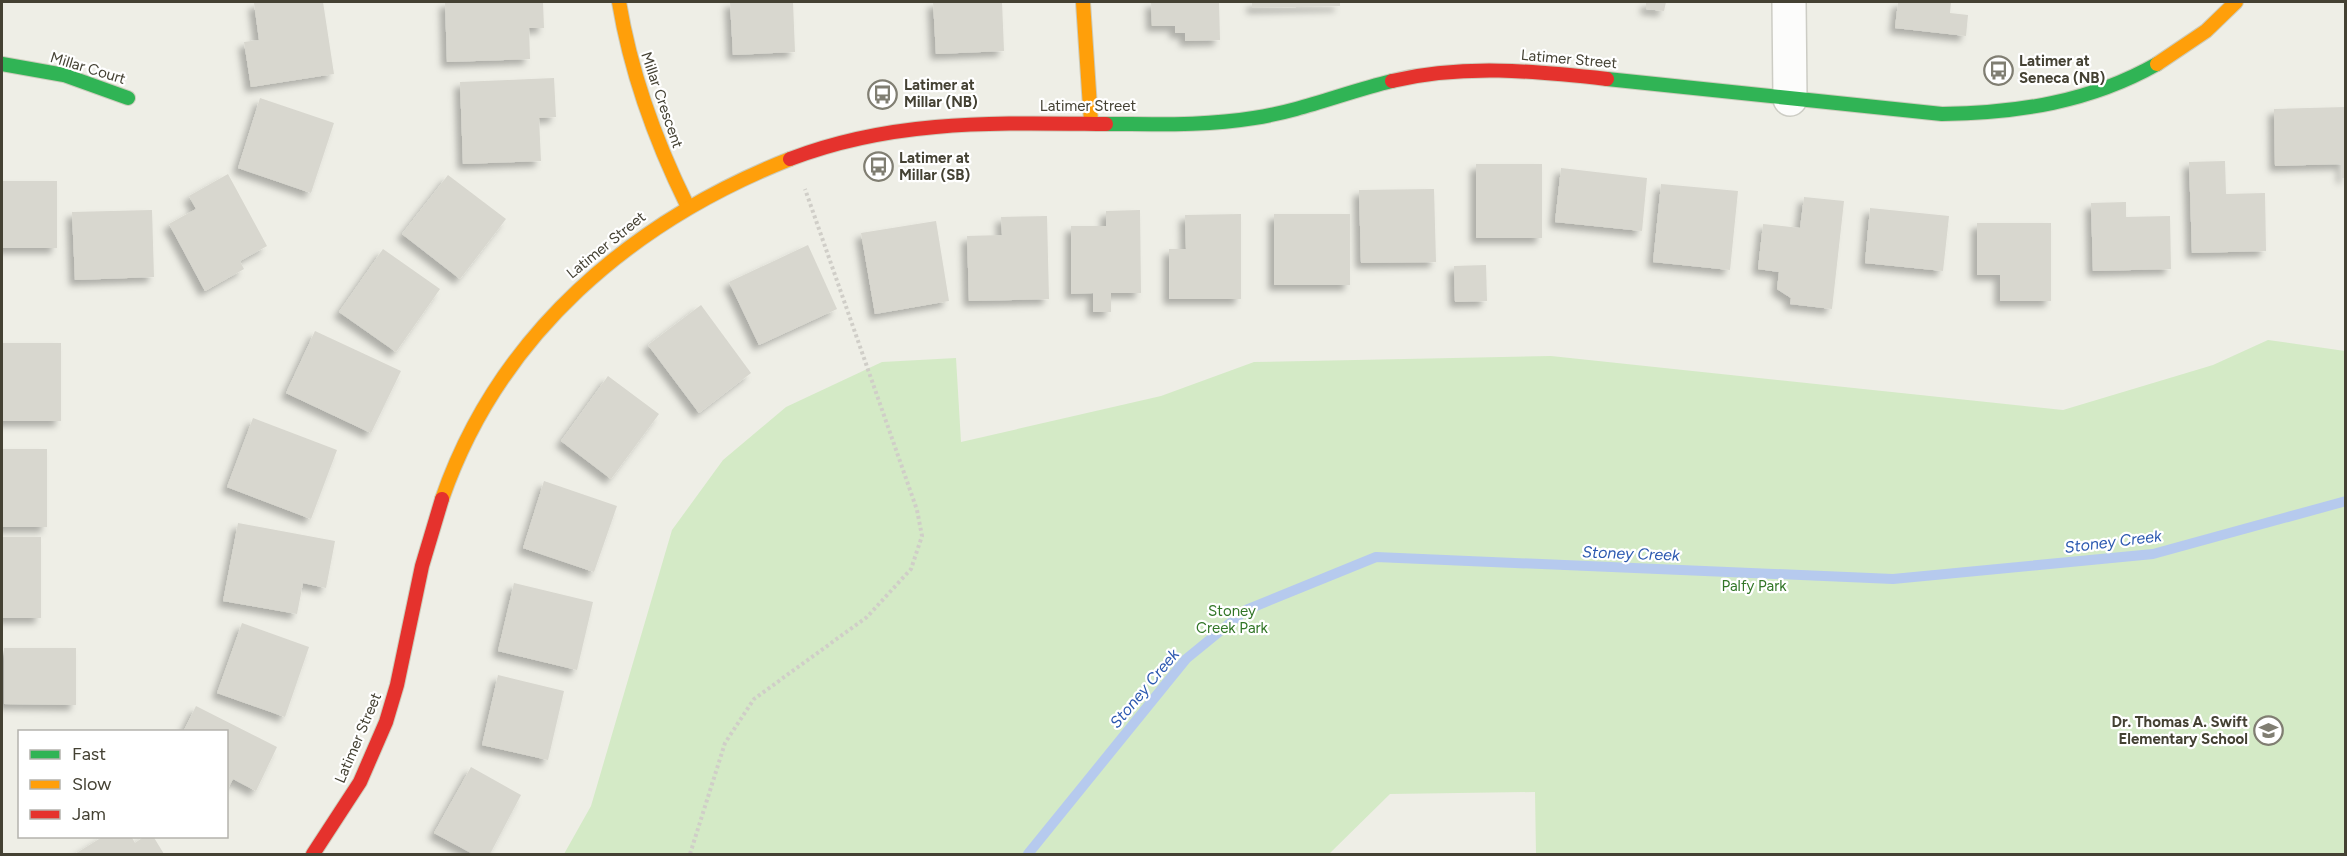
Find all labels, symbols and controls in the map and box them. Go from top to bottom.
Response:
street label: Latimer Street [1520,46,1618,72]
street label: Millar Court [48,48,128,88]
street label: Millar Crescent [637,50,687,151]
place label: Latimer at Seneca (NB) [2019,52,2106,87]
bus stop icon: Latimer at Seneca (NB) [1982,54,2014,86]
place label: Latimer at Millar (NB) [904,76,978,111]
bus stop icon: Latimer at Millar (NB) [867,78,899,110]
street label: Latimer Street [1040,97,1136,115]
place label: Latimer at Millar (SB) [899,149,970,184]
bus stop icon: Latimer at Millar (SB) [862,151,894,183]
street label: Latimer Street [563,207,649,282]
water label: Stoney Creek [2063,526,2164,557]
water label: Stoney Creek [1582,542,1681,565]
park label: Palfy Park [1721,577,1787,595]
park label: Stoney Creek Park [1196,602,1269,637]
water label: Stoney Creek [1106,644,1184,732]
street label: Latimer Street [331,690,385,786]
place label: Dr. Thomas A. Swift Elementary School [2111,713,2248,748]
school or university icon: Dr. Thomas A. Swift Elementary School [2253,715,2285,747]
legend [18,730,228,838]
text: Fast [72,743,106,765]
text: Slow [72,773,111,795]
text: Jam [72,803,106,825]

